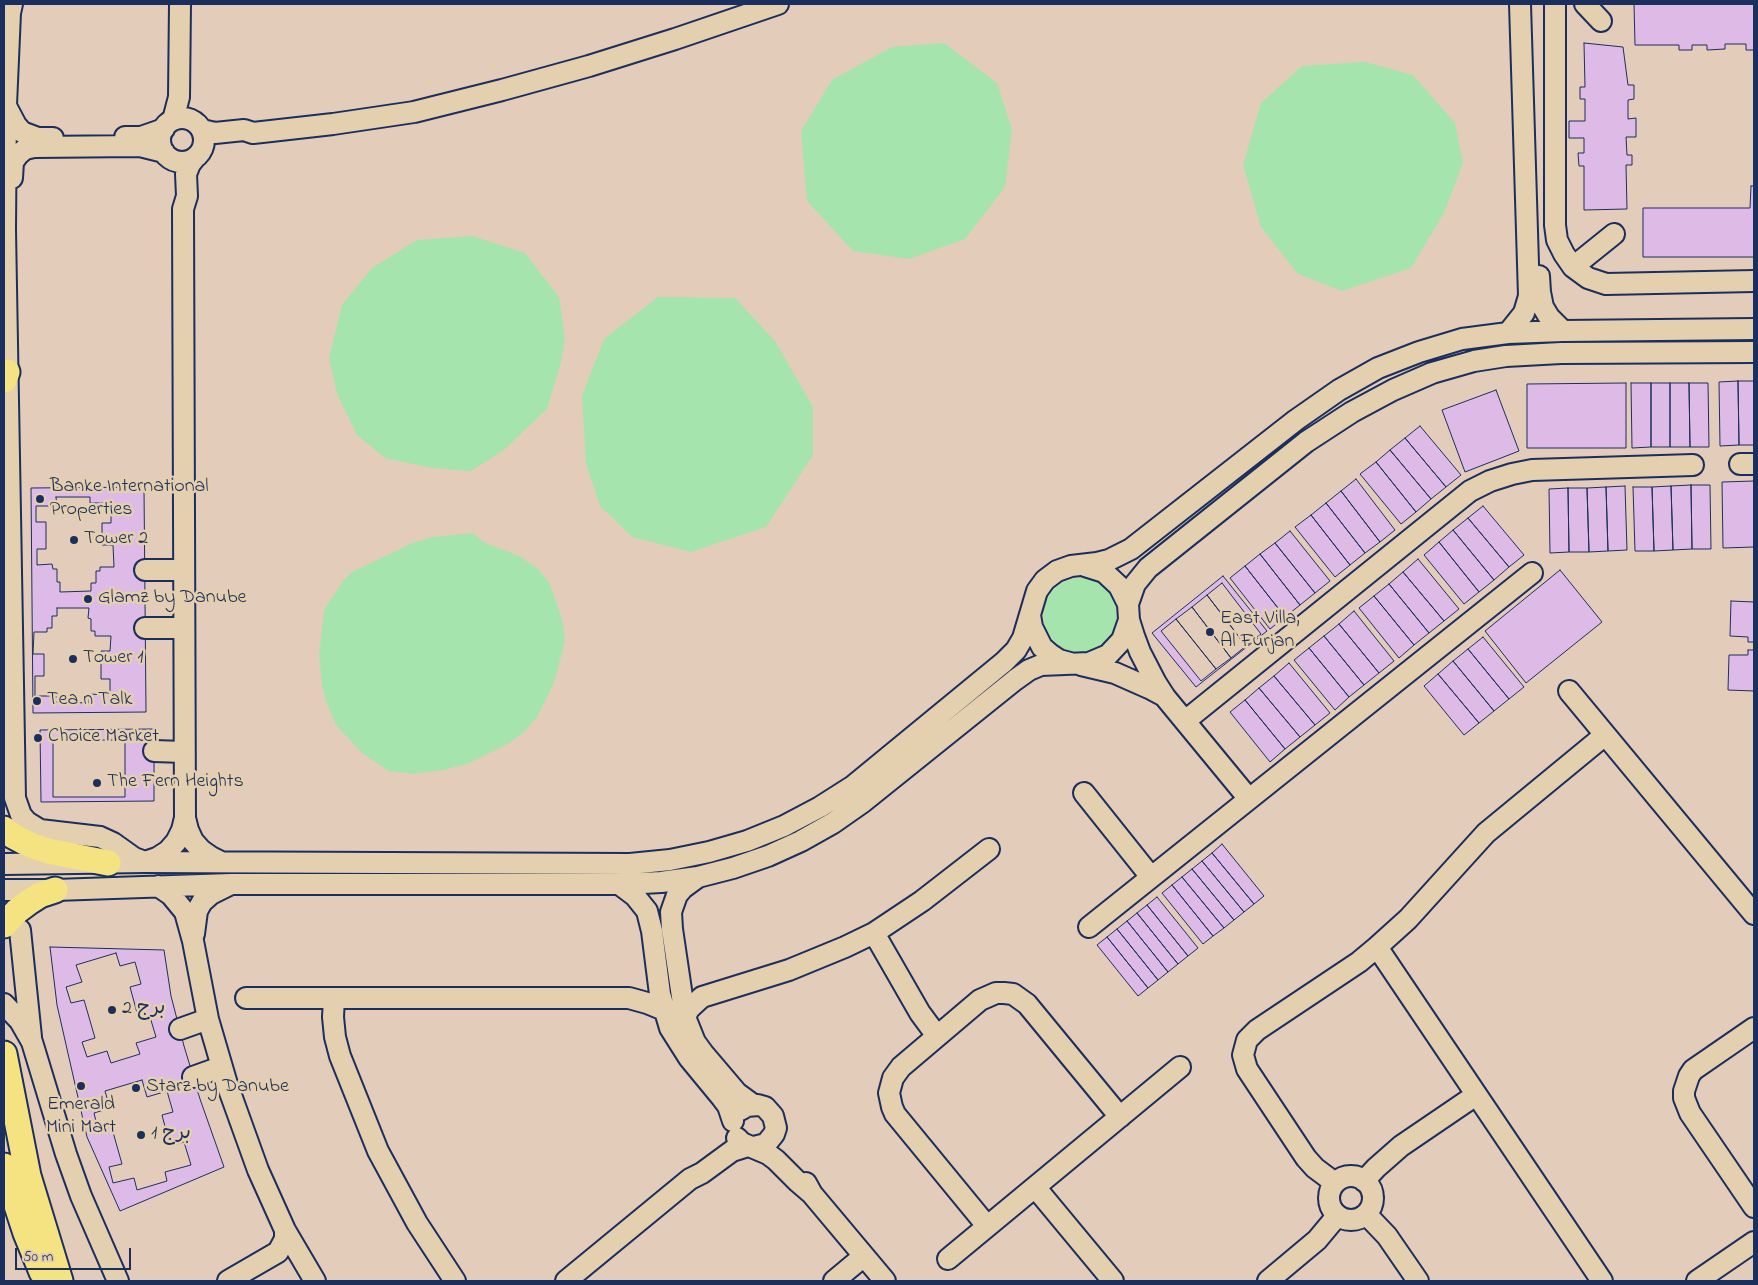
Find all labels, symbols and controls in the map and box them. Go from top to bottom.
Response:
place label: Banke International Properties [50,476,209,523]
marker: Banke International Properties [34,493,46,505]
place label: Tower 2 [84,528,148,552]
marker: Tower 2 [68,534,80,546]
place label: Glamz by Danube [98,587,247,611]
marker: Glamz by Danube [82,593,94,605]
place label: East Villa, Al Furjan [1220,608,1300,655]
marker: East Villa, Al Furjan [1204,626,1216,638]
place label: Tower 1 [83,647,144,671]
marker: Tower 1 [67,653,79,665]
place label: Tea n Talk [47,689,132,713]
marker: Tea n Talk [31,695,43,707]
place label: Choice Market [48,726,159,750]
marker: Choice Market [32,732,44,744]
place label: The Fern Heights [107,771,244,795]
marker: The Fern Heights [91,777,103,789]
place label: برج 2 [122,998,165,1022]
marker: برج 2 [106,1004,118,1016]
place label: Starz by Danube [146,1076,289,1100]
marker: Emerald Mini Mart [75,1080,87,1092]
marker: Starz by Danube [130,1082,142,1094]
place label: Emerald Mini Mart [46,1094,116,1141]
place label: برج 1 [151,1123,191,1147]
marker: برج 1 [135,1129,147,1141]
scale bar [18,1238,134,1270]
text: 50 m [23,1246,53,1268]

